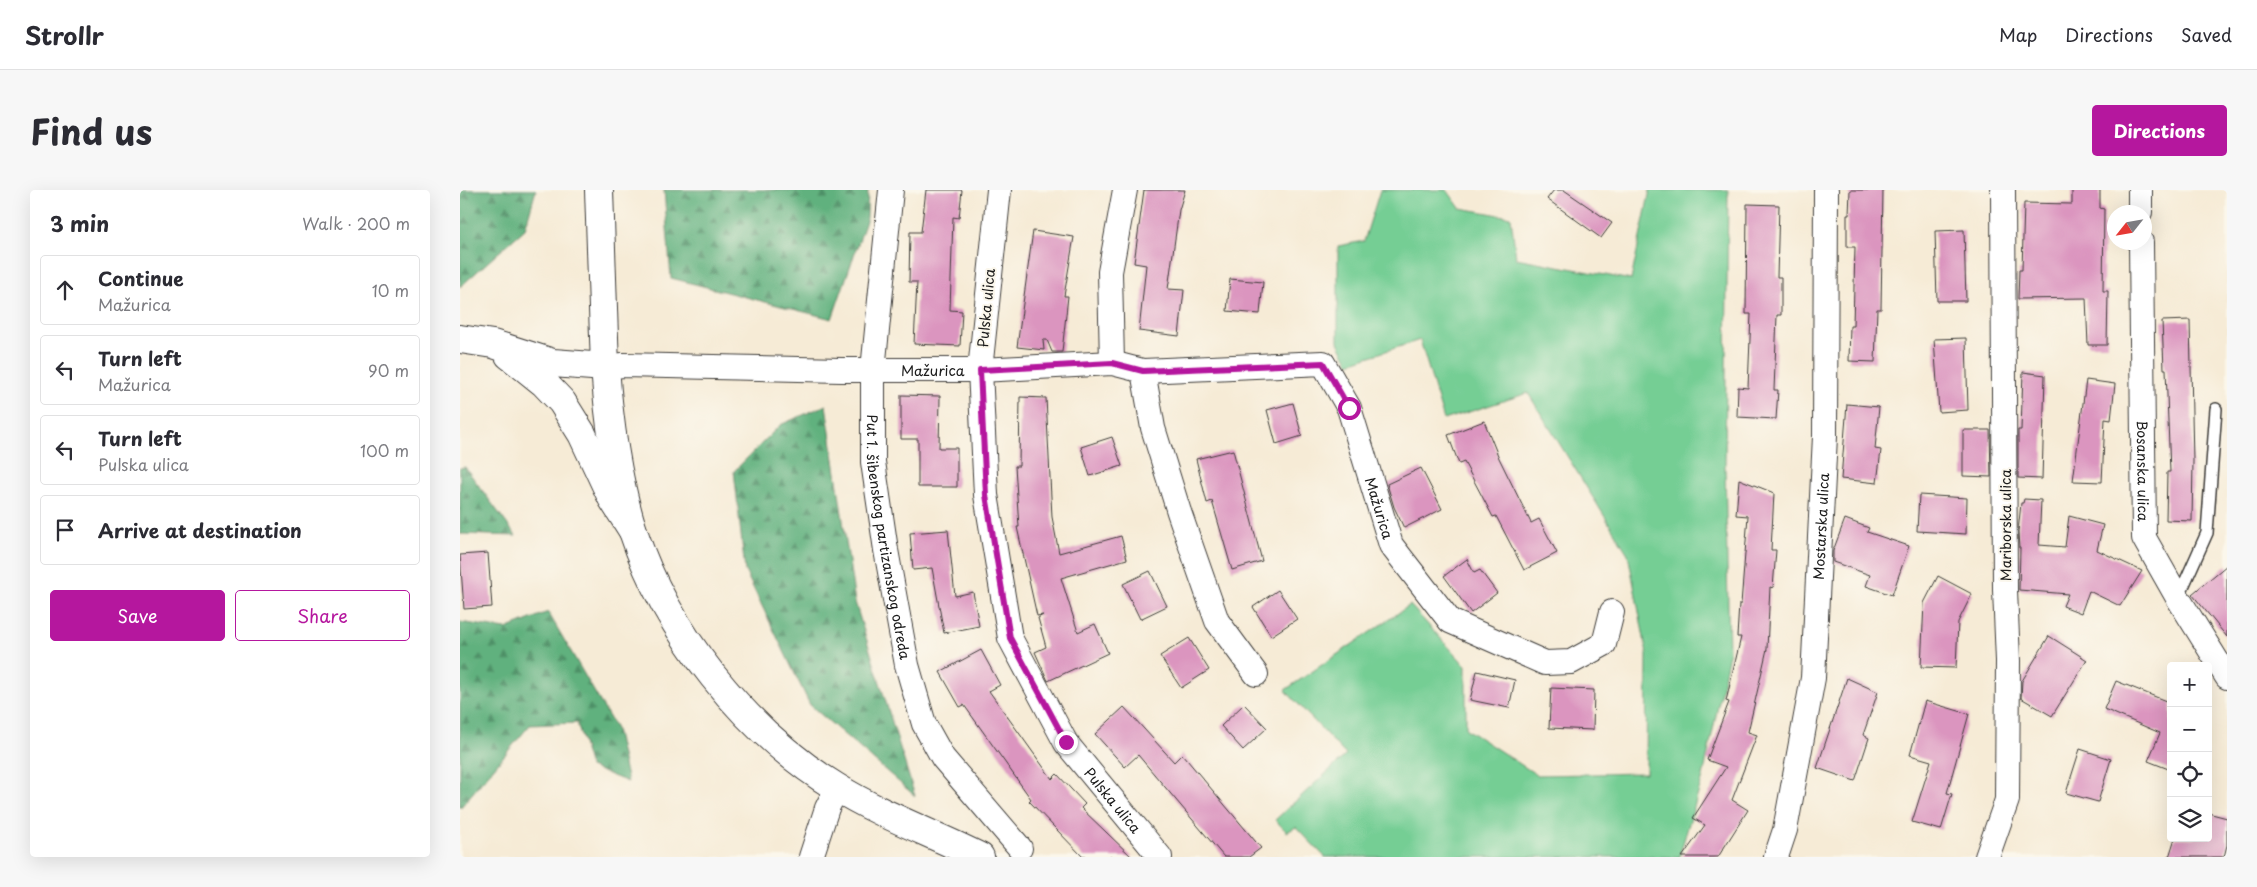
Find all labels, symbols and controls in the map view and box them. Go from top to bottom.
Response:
text: Strollr [25,17,104,53]
text: Map [1999,21,2037,48]
text: Directions [2065,21,2153,48]
text: Saved [2181,21,2232,48]
text: Find us [30,104,152,157]
button: Directions [2092,105,2227,156]
north arrow [2107,205,2152,250]
text: 3 min [50,207,109,239]
text: Walk · 200 m [302,211,410,235]
text: Continue [98,264,184,292]
street label: Pulska ulica [972,267,1000,349]
icon: ahead [51,276,79,304]
text: 10 m [372,278,409,302]
text: Mažurica [98,292,171,316]
text: Turn left [98,344,182,372]
icon: left [51,356,79,384]
text: 90 m [368,358,409,382]
street label: Mažurica [901,360,965,381]
text: Mažurica [98,372,171,396]
route start [1338,397,1361,420]
street label: Put 1. šibenskog partizanskog odreda [862,414,916,661]
street label: Bosanska ulica [2132,420,2154,522]
text: Turn left [98,424,182,452]
icon: left [51,436,79,464]
text: 100 m [360,438,409,462]
text: Pulska ulica [98,452,189,476]
street label: Mariborska ulica [1995,469,2016,581]
street label: Mostarska ulica [1807,472,1834,580]
street label: Mažurica [1360,474,1399,542]
icon: arrive [51,516,79,544]
text: Arrive at destination [98,516,302,544]
button: Save [50,590,225,641]
button: Share [235,590,410,641]
map controls [2167,662,2212,842]
button: + [2167,662,2212,707]
button: − [2167,707,2212,752]
route end [1055,731,1078,754]
button: locate [2167,752,2212,797]
street label: Pulska ulica [1080,763,1147,838]
button: layers [2167,797,2212,842]

